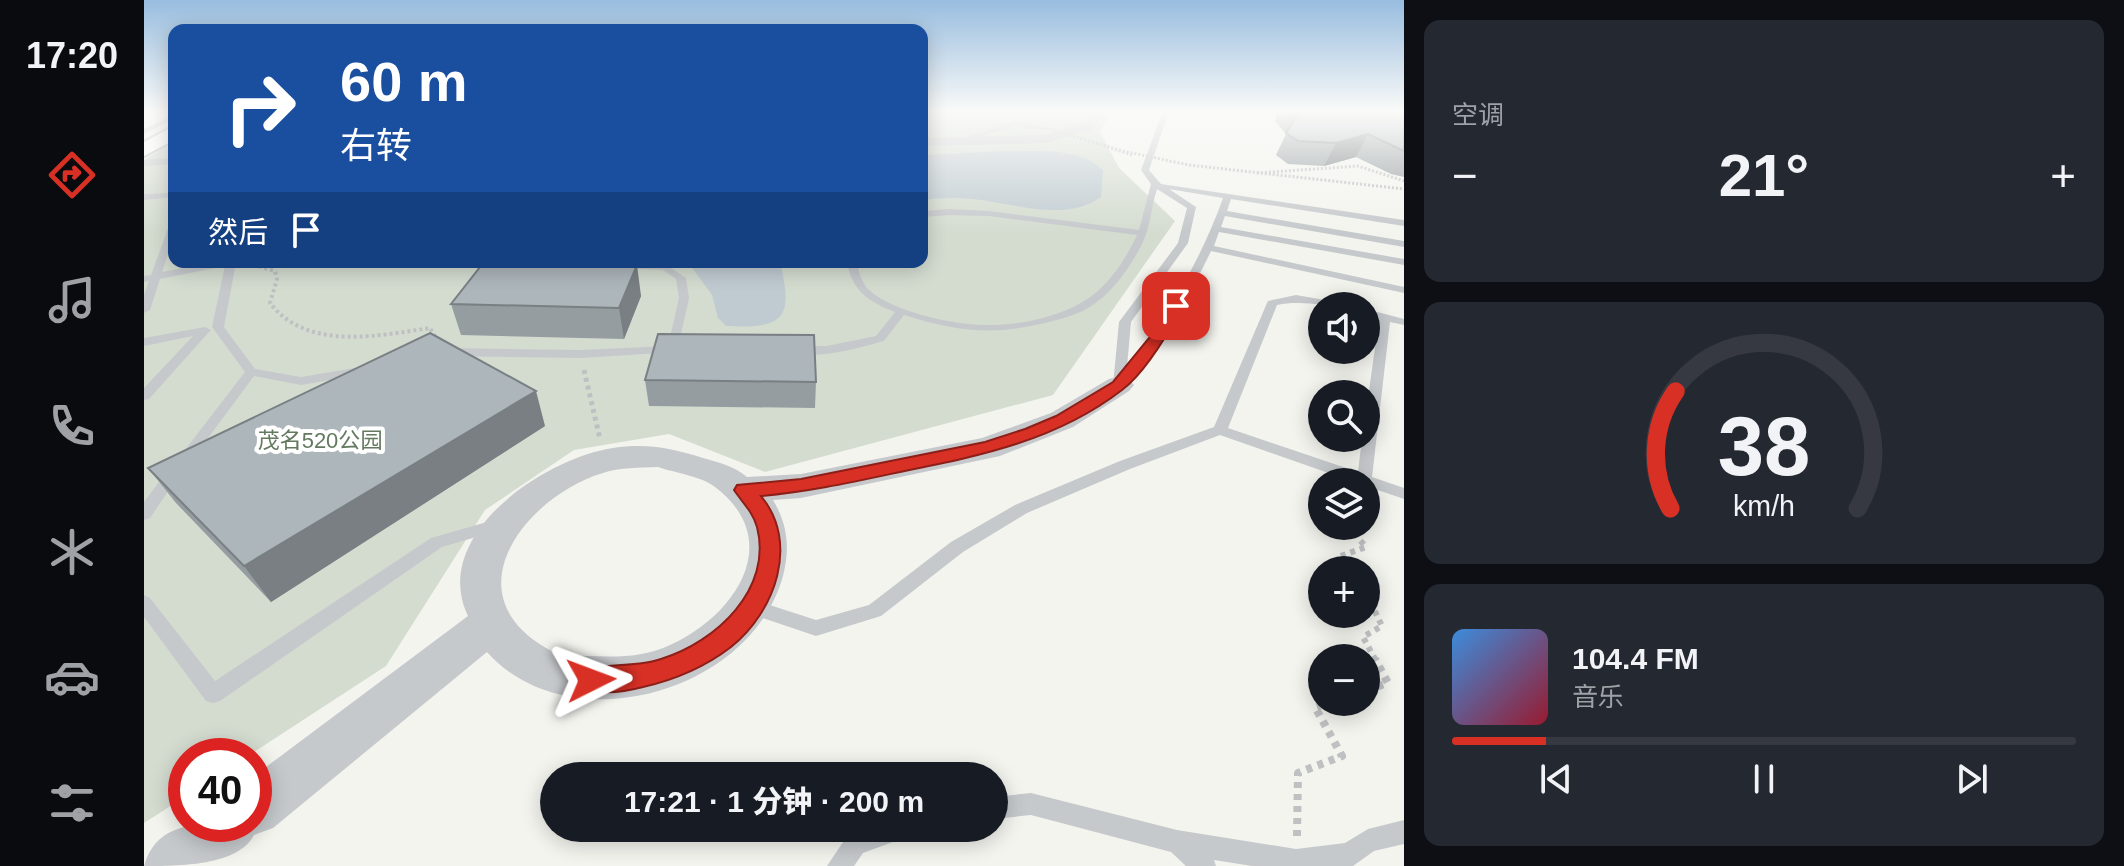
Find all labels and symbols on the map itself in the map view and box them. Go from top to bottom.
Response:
pin [1142,272,1210,340]
park label: 茂名520公园 [258,428,382,453]
position arrow [549,638,633,722]
speed limit sign: 40 [168,738,272,842]

